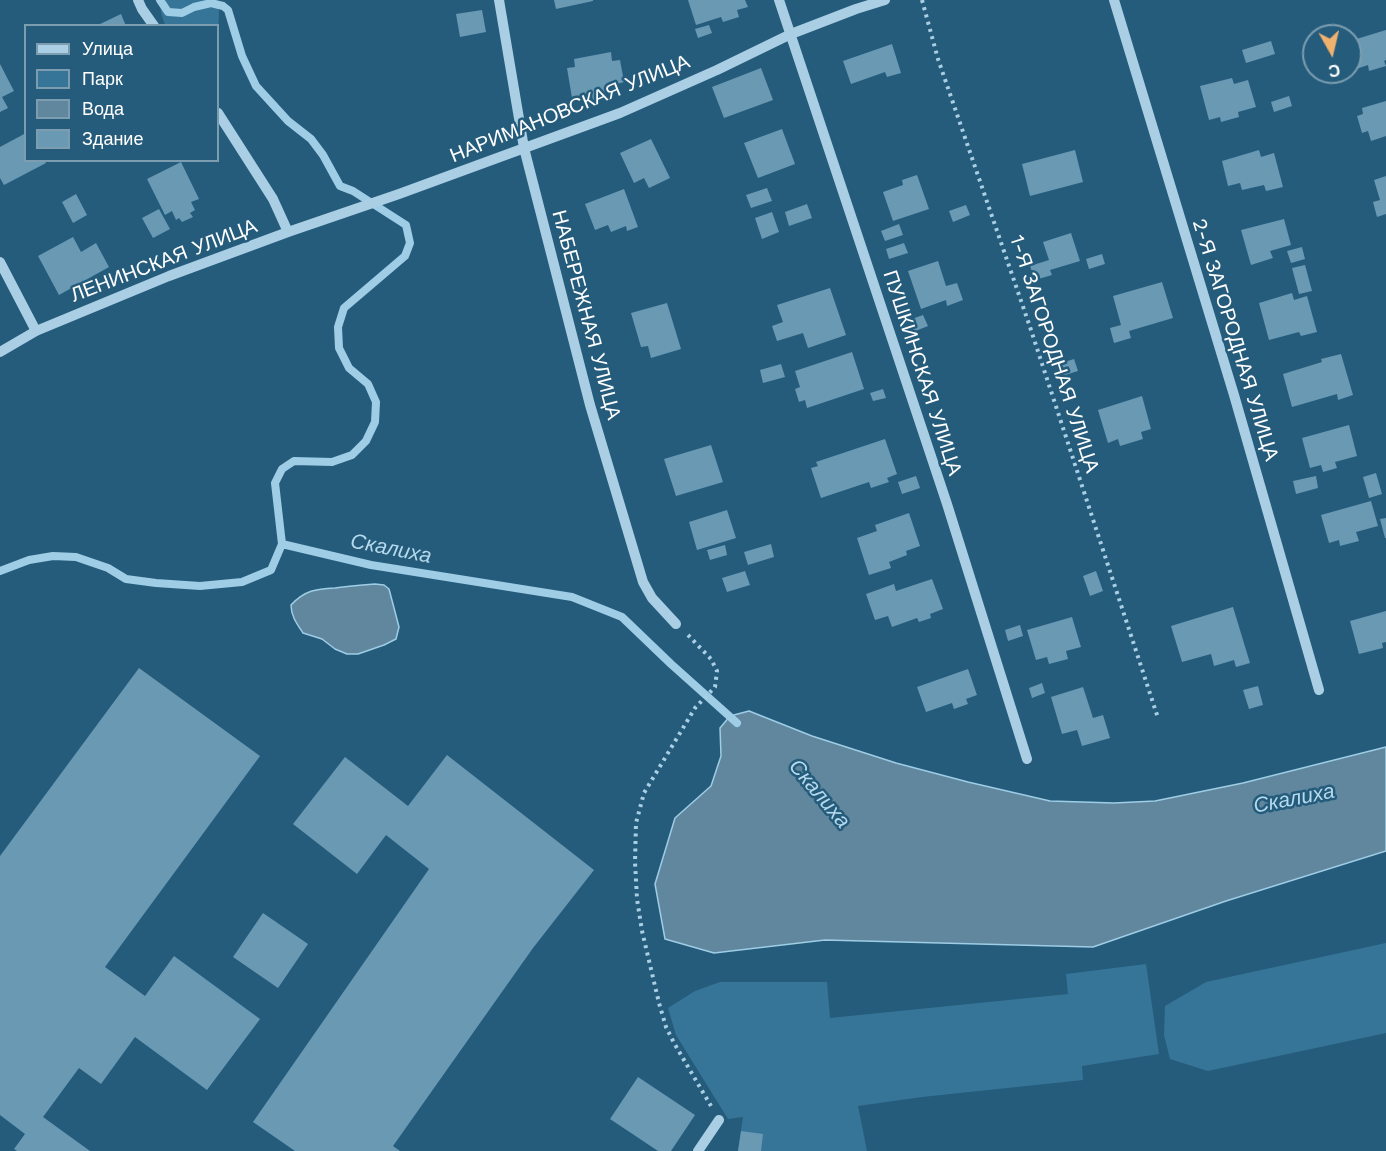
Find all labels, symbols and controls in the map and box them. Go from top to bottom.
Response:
legend [24,24,219,162]
north arrow [1302,24,1362,84]
text: Улица [82,38,133,59]
street label: НАРИМАНОВСКАЯ УЛИЦА [447,50,693,168]
text: С [1327,60,1341,81]
text: Парк [82,68,123,89]
text: Вода [82,98,124,119]
text: Здание [82,128,143,149]
street label: НАБЕРЕЖНАЯ УЛИЦА [546,208,626,422]
street label: ЛЕНИНСКАЯ УЛИЦА [67,214,261,308]
street label: 2-Я ЗАГОРОДНАЯ УЛИЦА [1187,216,1283,464]
street label: 1-Я ЗАГОРОДНАЯ УЛИЦА [1004,232,1104,476]
street label: ПУШКИНСКАЯ УЛИЦА [877,267,967,479]
water label: Скалиха [348,529,434,569]
water label: Скалиха [783,754,855,834]
water label: Скалиха [1251,779,1337,819]

